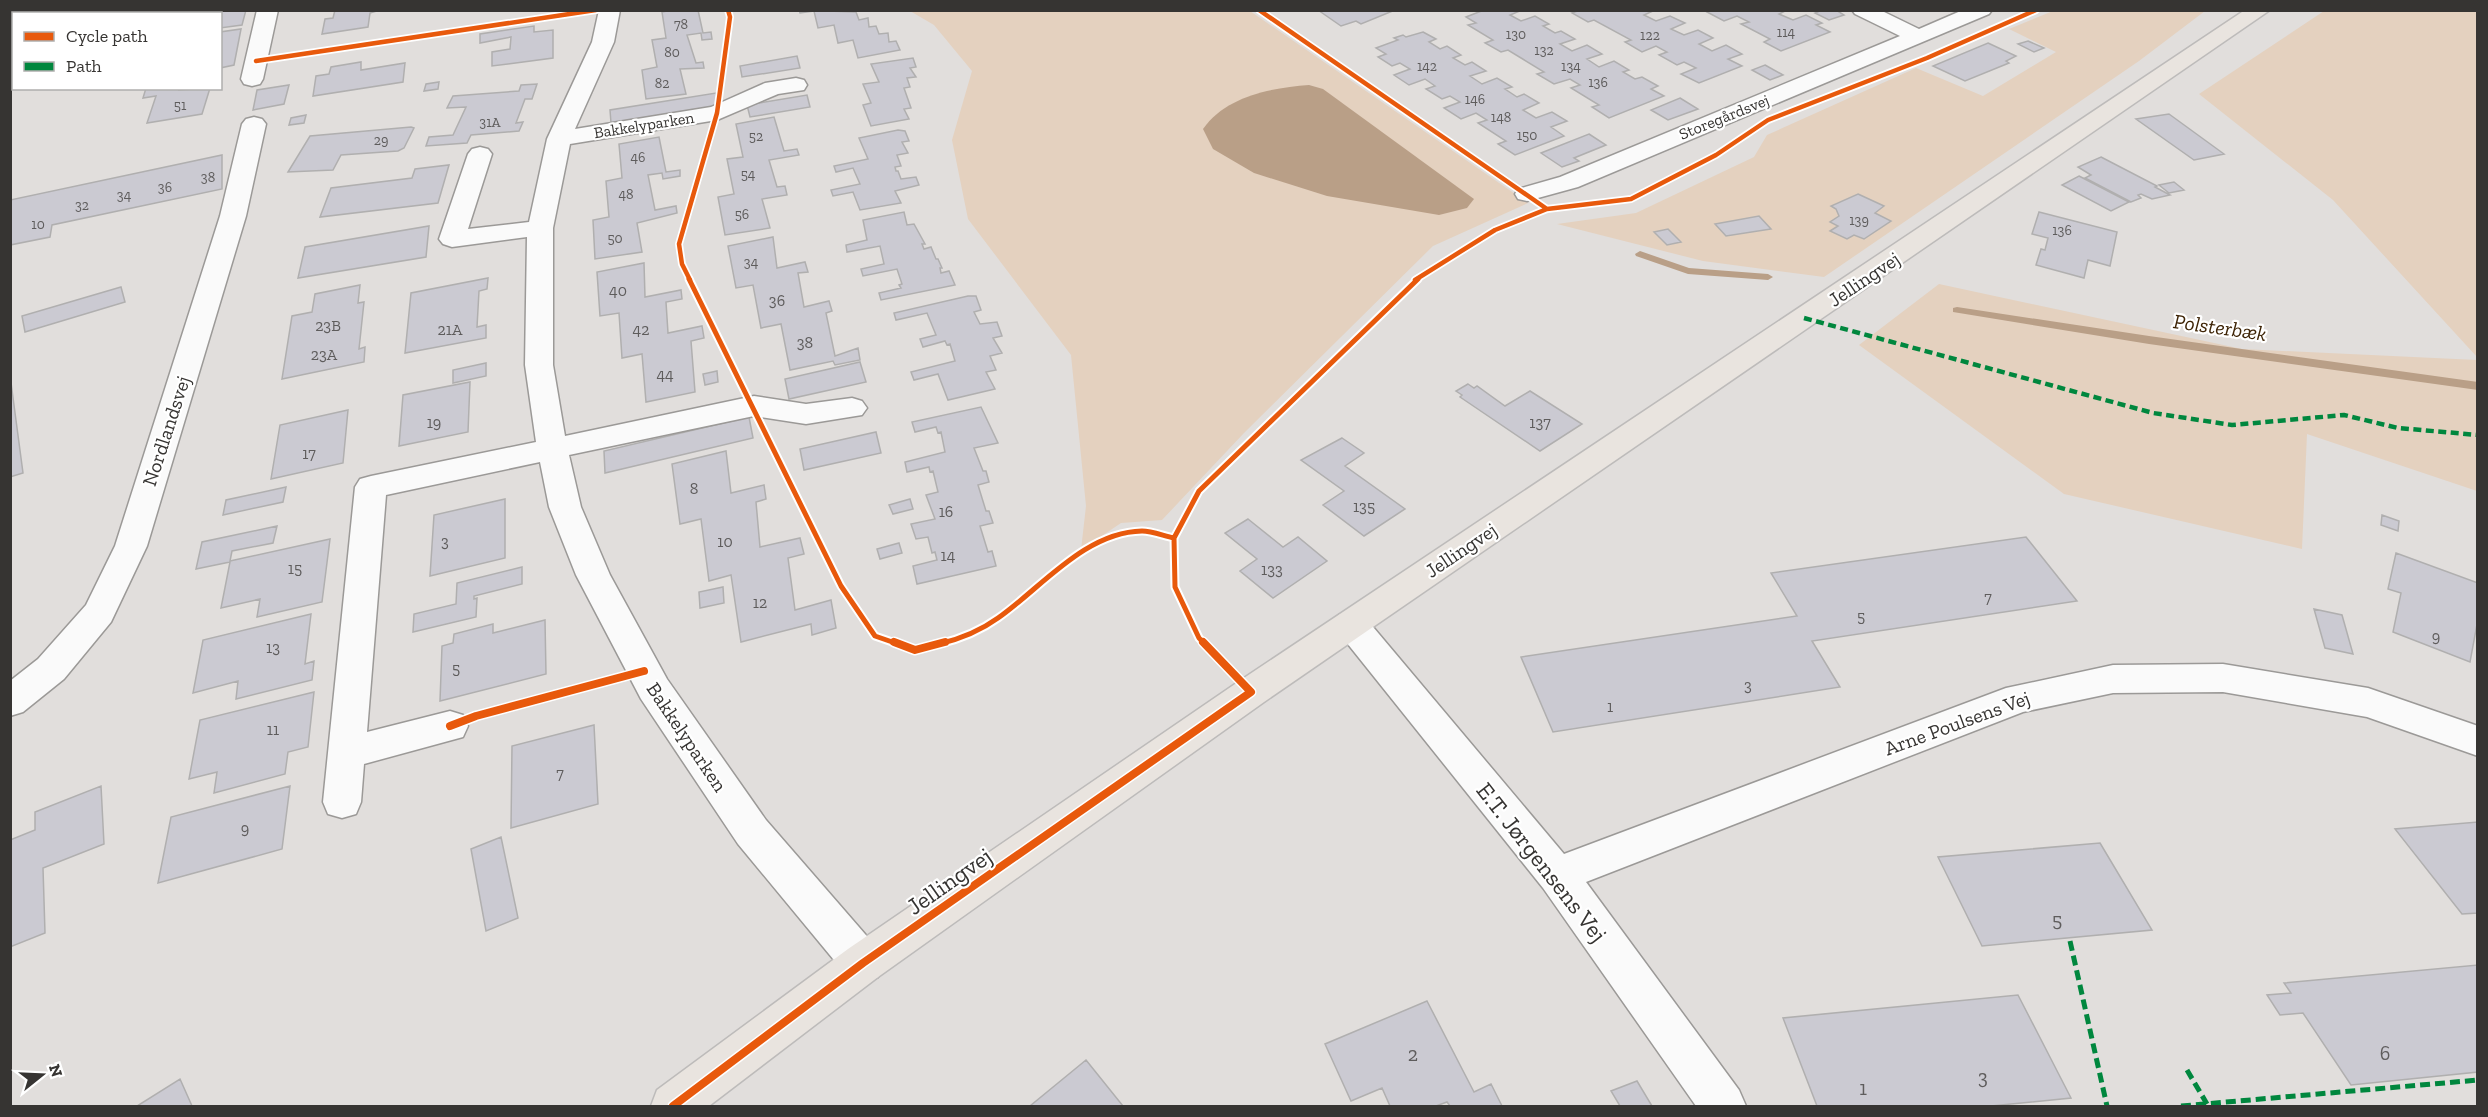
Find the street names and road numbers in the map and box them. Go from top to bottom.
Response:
street label: Storegårdsvej [1676,90,1772,144]
street label: Bakkelyparken [592,108,696,142]
street label: Jellingvej [1824,246,1904,312]
street label: Nordlandsvej [137,373,195,489]
street label: Jellingvej [1421,517,1501,583]
street label: Bakkelyparken [642,678,733,797]
street label: Arne Poulsens Vej [1881,686,2033,760]
street label: E.T. Jørgensens Vej [1471,776,1613,948]
street label: Jellingvej [901,841,997,921]

